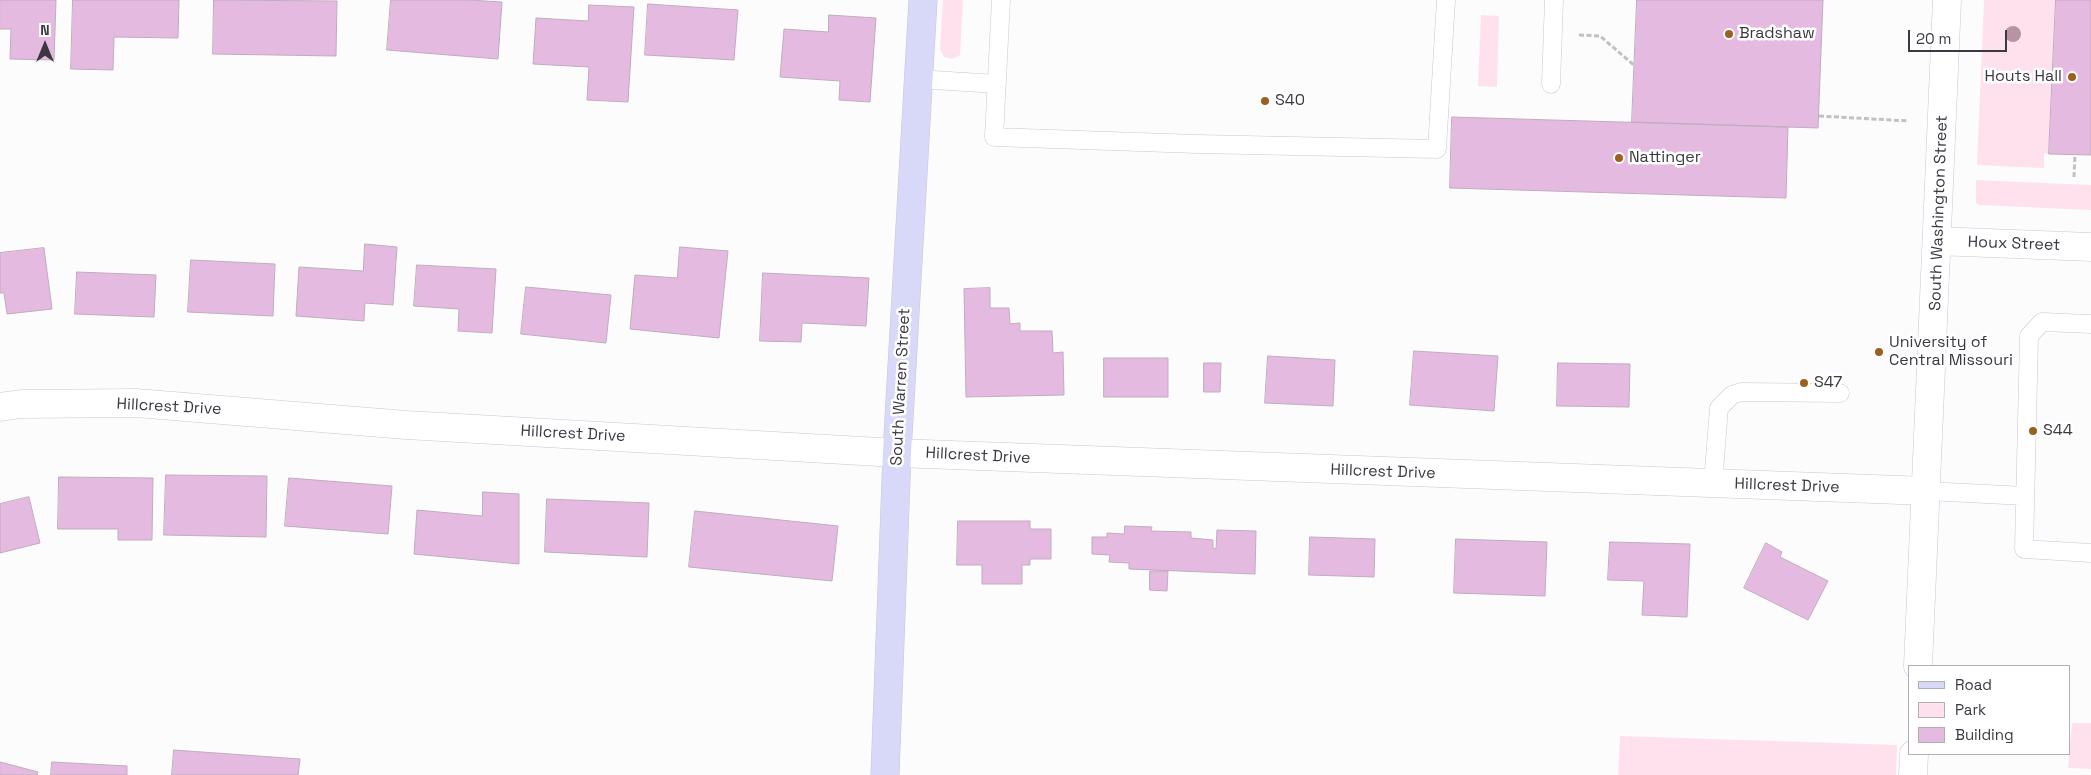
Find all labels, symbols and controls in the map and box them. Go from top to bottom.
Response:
north arrow [20,20,70,70]
scale bar [1911,20,2010,52]
text: N [40,21,50,39]
place label: Bradshaw [1739,24,1815,44]
marker: Bradshaw [1723,28,1735,40]
text: 20 m [1916,29,1951,48]
place label: Houts Hall [1984,67,2062,87]
marker: Houts Hall [2066,71,2078,83]
place label: S40 [1275,91,1305,111]
marker: S40 [1259,95,1271,107]
street label: South Washington Street [1926,115,1952,311]
place label: Nattinger [1629,148,1701,168]
marker: Nattinger [1613,152,1625,164]
street label: Houx Street [1967,233,2061,255]
street label: South Warren Street [887,308,915,466]
place label: University of Central Missouri [1889,333,2013,371]
marker: University of Central Missouri [1873,346,1885,358]
place label: S47 [1814,373,1842,393]
marker: S47 [1798,377,1810,389]
street label: Hillcrest Drive [116,395,222,419]
place label: S44 [2043,421,2073,441]
street label: Hillcrest Drive [520,422,626,446]
marker: S44 [2027,425,2039,437]
street label: Hillcrest Drive [925,444,1031,468]
street label: Hillcrest Drive [1330,461,1436,483]
street label: Hillcrest Drive [1734,475,1840,497]
legend [1908,665,2071,755]
text: Road [1955,675,1992,694]
text: Park [1955,700,1986,719]
text: Building [1955,725,2014,744]

